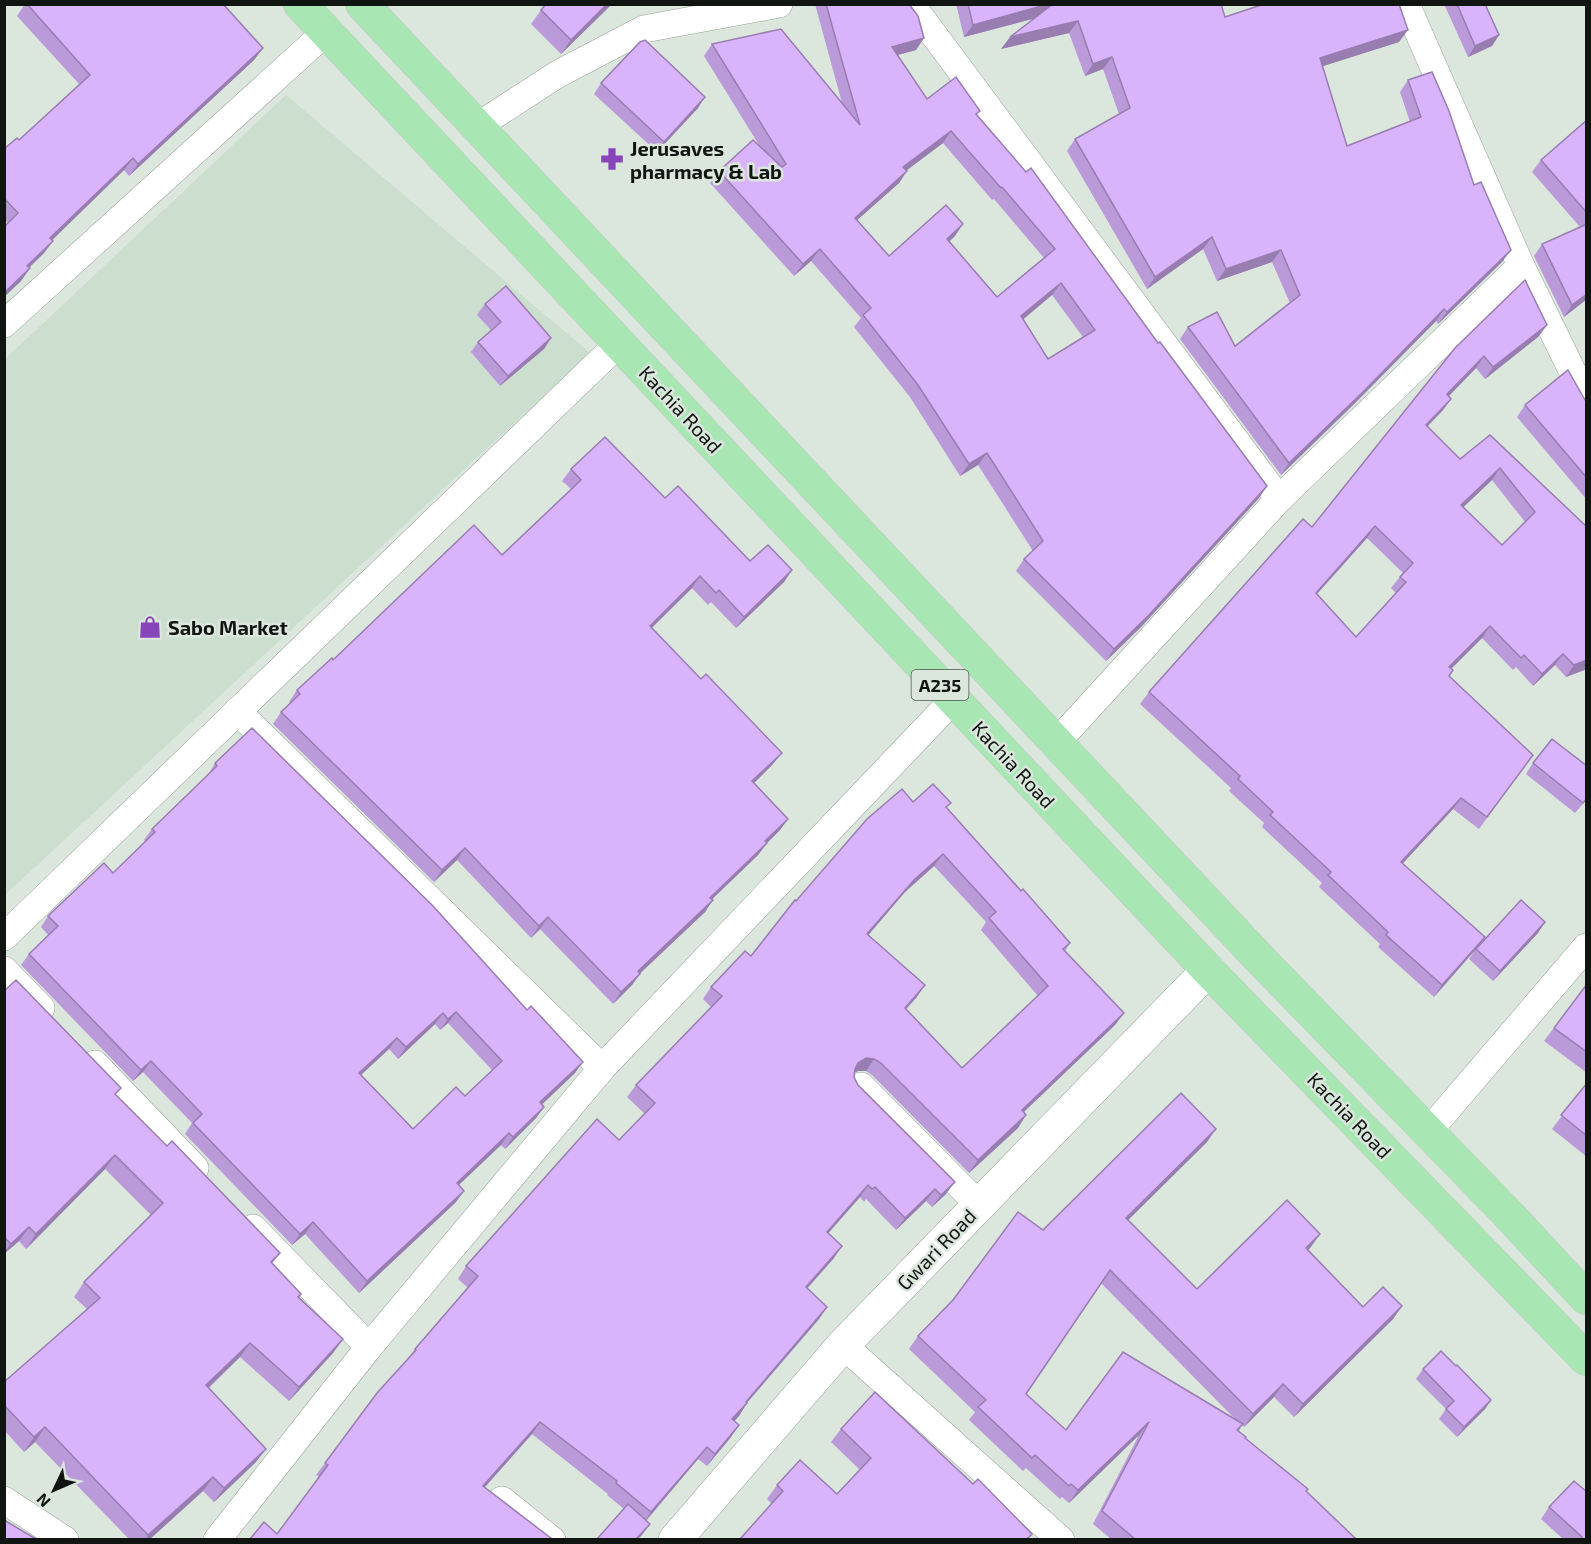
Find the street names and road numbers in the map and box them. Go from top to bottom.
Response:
street label: Kachia Road [634,360,728,458]
road number: A235 [912,670,968,700]
street label: Kachia Road [967,715,1061,813]
street label: Kachia Road [1303,1067,1397,1163]
street label: Gwari Road [891,1203,981,1295]

